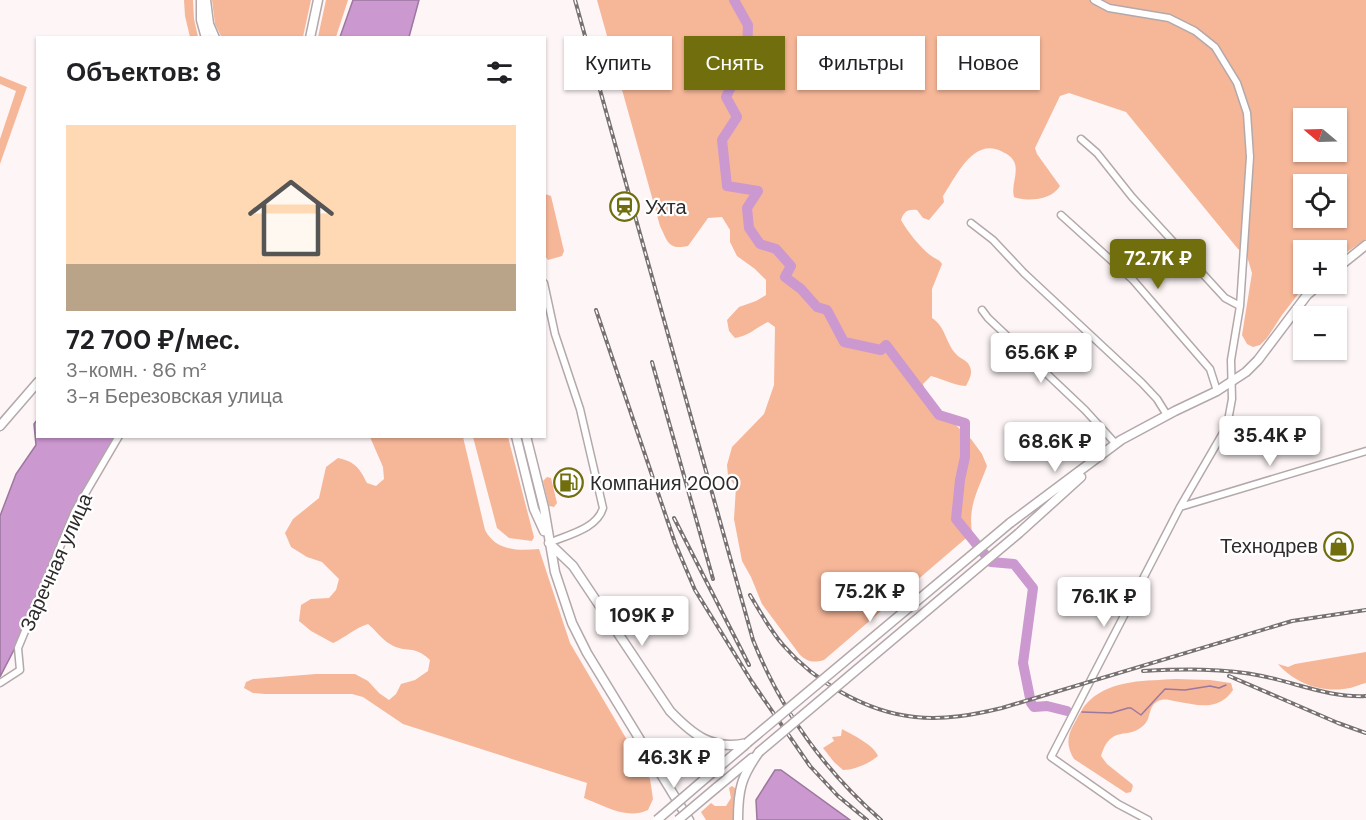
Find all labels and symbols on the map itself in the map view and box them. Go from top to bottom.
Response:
north arrow [1293,108,1347,162]
station icon: Ухта [608,191,640,223]
place label: Ухта [645,194,688,220]
pin: 72.7K ₽ [1103,239,1213,290]
pin: 65.6K ₽ [986,333,1096,384]
pin: 35.4K ₽ [1215,416,1325,467]
pin: 68.6K ₽ [1000,422,1110,473]
fuel station icon: Компания 2000 [553,467,585,499]
place label: Компания 2000 [590,470,739,496]
street label: Заречная улица [14,488,98,635]
shop icon: Технодрев [1323,530,1355,562]
place label: Технодрев [1220,533,1318,559]
pin: 75.2K ₽ [815,572,925,623]
pin: 76.1K ₽ [1049,577,1159,628]
pin: 109K ₽ [593,596,691,647]
pin: 46.3K ₽ [619,738,729,789]

